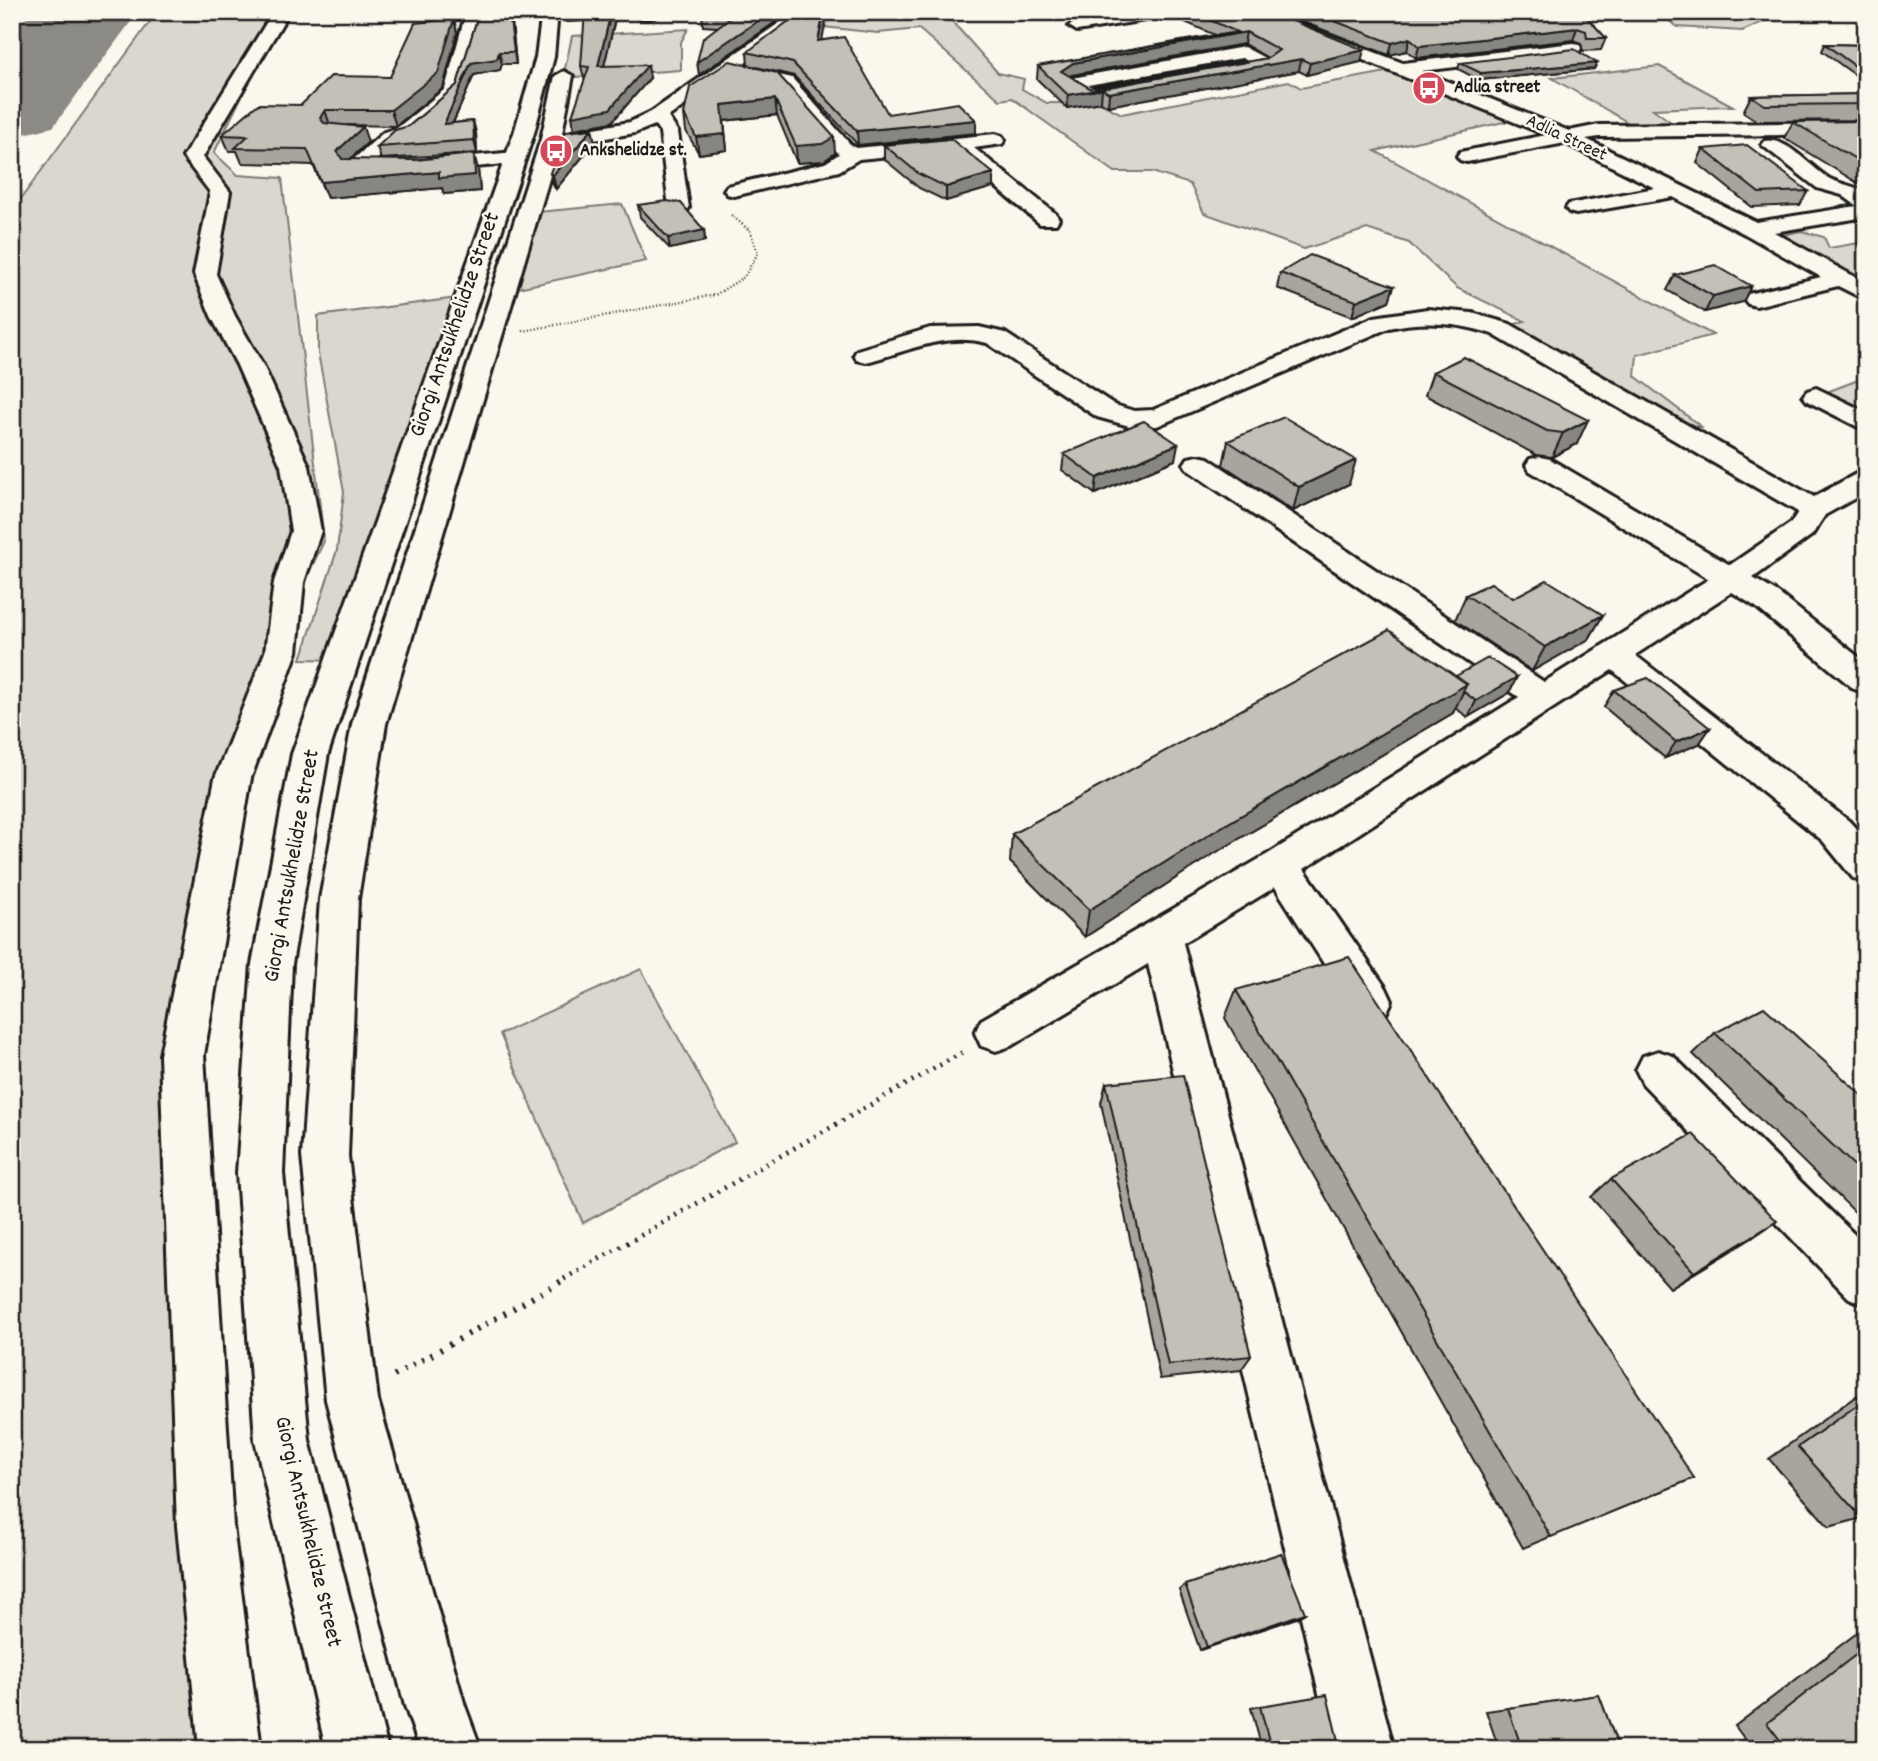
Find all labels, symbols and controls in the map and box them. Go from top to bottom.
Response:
bus stop icon: Adlia street [1410,69,1448,107]
place label: Adlia street [1454,75,1540,102]
street label: Adlia Street [1521,108,1611,170]
bus stop icon: Ankshelidze st. [537,132,575,170]
place label: Ankshelidze st. [580,138,687,165]
street label: Giorgi Antsukhelidze Street [402,208,510,442]
street label: Giorgi Antsukhelidze Street [256,747,330,985]
street label: Giorgi Antsukhelidze Street [264,1413,350,1651]

